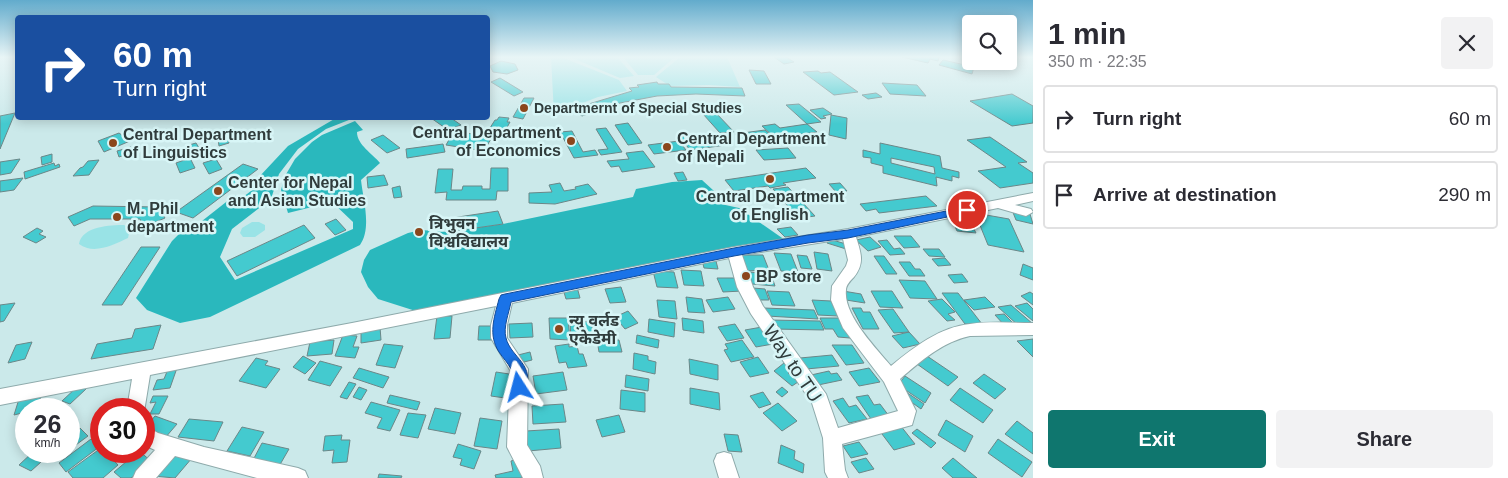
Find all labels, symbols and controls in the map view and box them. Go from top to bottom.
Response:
map controls [962,15,1017,70]
button: search [962,15,1017,70]
text: 1 min [1048,17,1126,50]
button: close [1441,17,1493,69]
icon: right [30,35,95,100]
text: 60 m [113,35,193,74]
text: 350 m · 22:35 [1048,53,1147,70]
text: Turn right [113,76,206,101]
place label: Departmernt of Special Studies [534,100,742,116]
marker: Departmernt of Special Studies [518,102,530,114]
icon: right [1050,105,1078,133]
text: Turn right [1093,108,1181,129]
text: 60 m [1449,108,1491,129]
place label: Central Department of Economics [413,124,562,159]
place label: Central Department of Linguistics [123,126,272,161]
place label: Central Department of Nepali [677,130,826,165]
marker: Central Department of Economics [565,135,577,147]
marker: Central Department of Linguistics [107,137,119,149]
marker: Central Department of Nepali [661,141,673,153]
marker: Central Department of English [764,173,776,185]
place label: Center for Nepal and Asian Studies [228,174,366,209]
icon: arrive [1050,181,1078,209]
text: Arrive at destination [1093,184,1277,205]
text: 290 m [1438,184,1491,205]
marker: Center for Nepal and Asian Studies [212,185,224,197]
place label: Central Department of English [696,188,845,223]
pin [946,189,988,231]
icon: arrive [953,196,981,224]
place label: M. Phil department [127,200,215,235]
marker: M. Phil department [111,211,123,223]
place label: त्रिभुवन विश्वविद्यालय [429,215,509,250]
marker: त्रिभुवन विश्वविद्यालय [413,226,425,238]
place label: BP store [756,268,822,285]
marker: BP store [740,270,752,282]
place label: न्यु वर्लड एकेडेमी [569,311,620,347]
street label: Way to TU [759,321,826,406]
marker: न्यु वर्लड एकेडेमी [553,323,565,335]
position arrow [492,360,544,412]
speed limit sign: 30 [90,398,155,463]
text: 26 [34,410,61,438]
button: Exit [1048,410,1266,468]
button: Share [1276,410,1493,468]
text: km/h [34,436,61,450]

